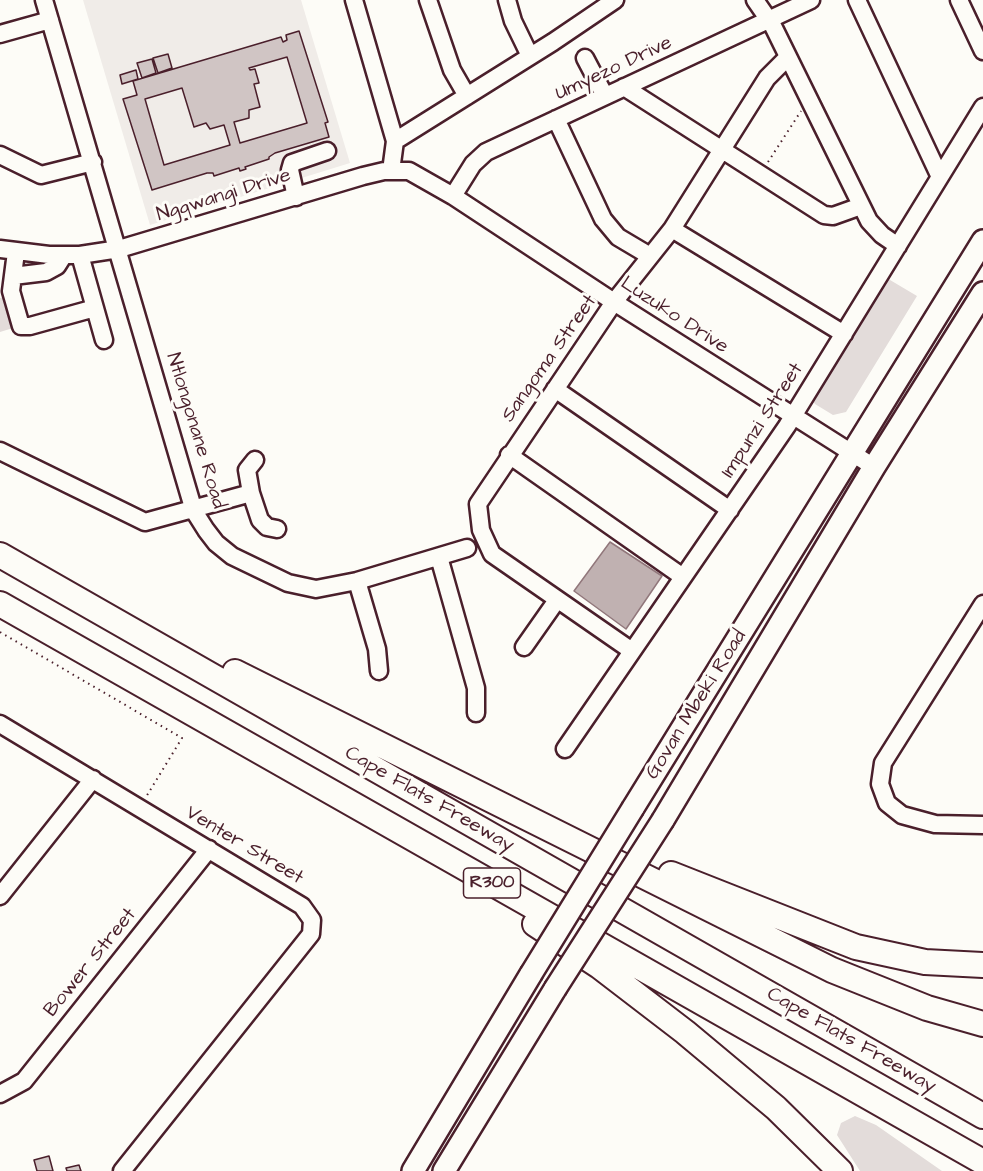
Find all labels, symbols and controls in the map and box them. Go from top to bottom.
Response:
street label: Umyezo Drive [552,32,676,106]
street label: Ngqwangi Drive [154,164,294,228]
street label: Luzuko Drive [616,272,732,360]
street label: Sangoma Street [497,291,603,427]
street label: Ntlongonane Road [160,350,230,512]
street label: Impunzi Street [717,359,809,483]
street label: Govan Mbeki Road [641,626,753,784]
street label: Cape Flats Freeway [340,742,518,858]
street label: Venter Street [181,801,307,891]
road number: R300 [464,868,520,898]
street label: Bower Street [40,904,142,1022]
street label: Cape Flats Freeway [762,983,940,1099]

